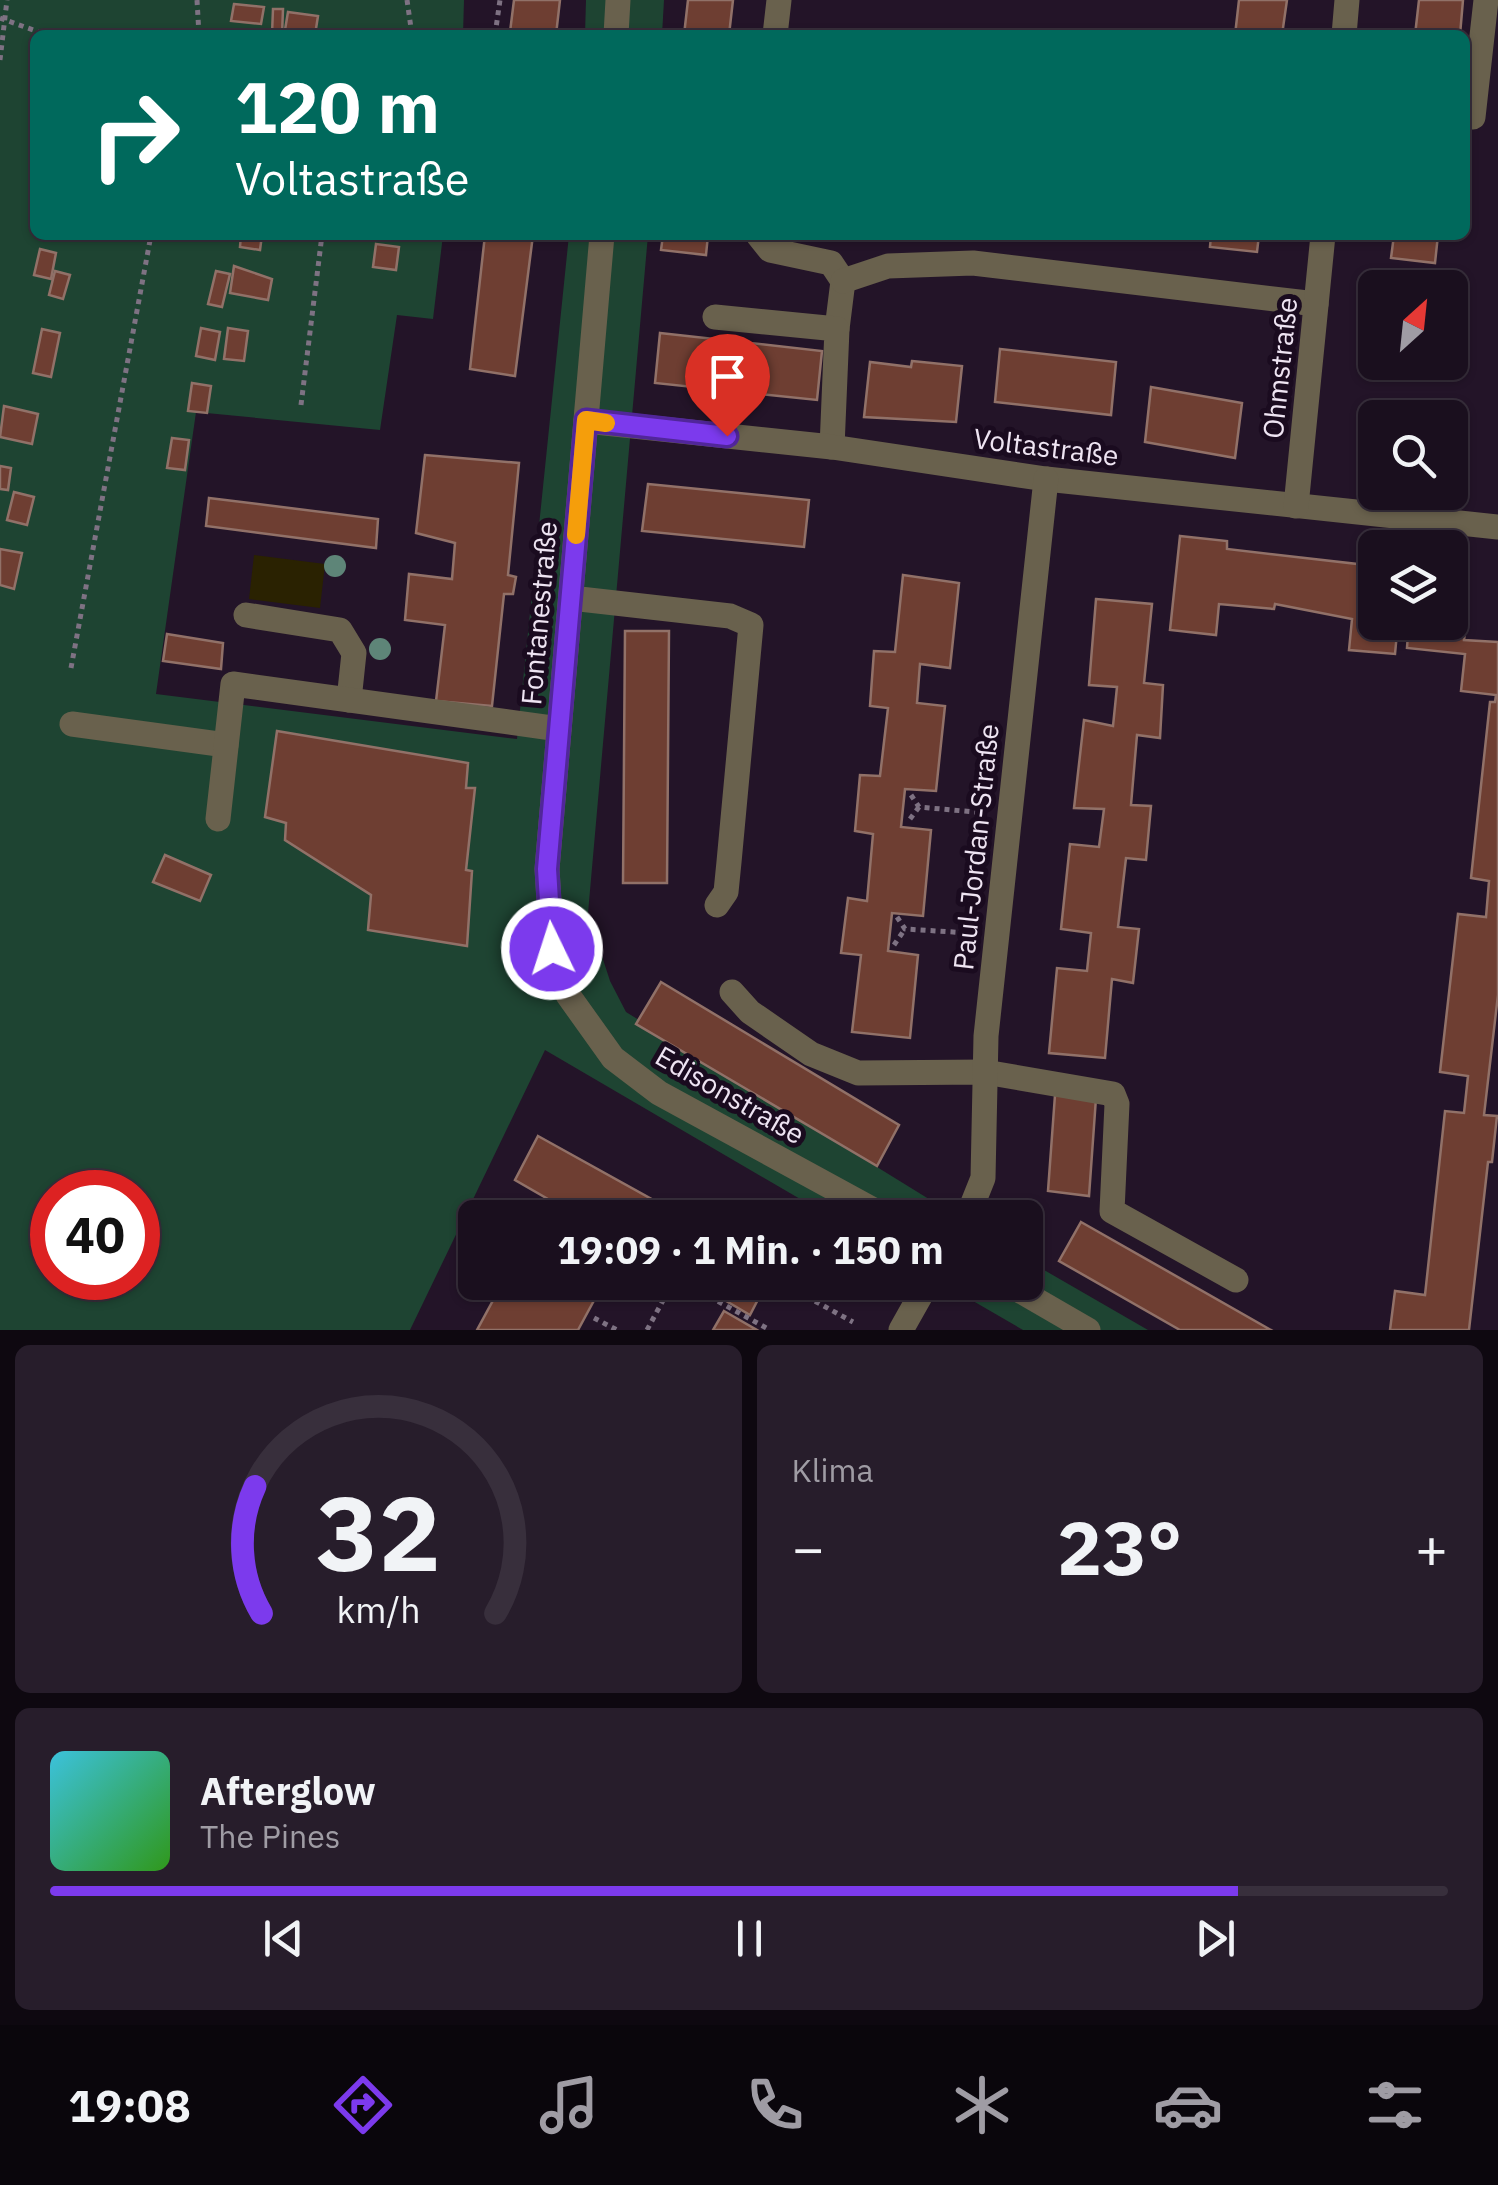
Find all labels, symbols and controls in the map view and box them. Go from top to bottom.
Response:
text: 120 m [235,61,440,152]
icon: right [70,70,200,200]
text: Voltastraße [235,149,469,207]
north arrow [1358,270,1468,380]
map controls [1358,270,1468,640]
street label: Ohmstraße [1254,295,1305,440]
pin [685,334,770,437]
icon: arrive [700,349,755,404]
button: search [1358,400,1468,510]
street label: Voltastraße [971,419,1121,474]
street label: Fontanestraße [512,520,565,706]
button: layers [1358,530,1468,640]
street label: Paul-Jordan-Straße [944,722,1007,972]
position arrow [500,897,604,1001]
street label: Edisonstraße [649,1037,811,1152]
speed limit sign: 40 [30,1170,160,1300]
text: 19:09 · 1 Min. · 150 m [557,1225,944,1274]
text: Klima [792,1449,874,1491]
text: 32 [316,1464,441,1600]
text: 23° [1057,1498,1182,1596]
text: − [792,1512,825,1583]
text: + [1415,1512,1448,1583]
text: km/h [336,1586,420,1633]
text: Afterglow [200,1766,376,1815]
text: The Pines [200,1815,340,1857]
icon: previous [256,1911,311,1966]
icon: pause [722,1911,777,1966]
icon: next [1188,1911,1243,1966]
icon: directions [328,2070,398,2140]
icon: music [534,2070,604,2140]
icon: phone [740,2070,810,2140]
icon: climate [947,2070,1017,2140]
icon: car [1153,2070,1223,2140]
icon: filters [1360,2070,1430,2140]
text: 19:08 [68,2076,191,2134]

